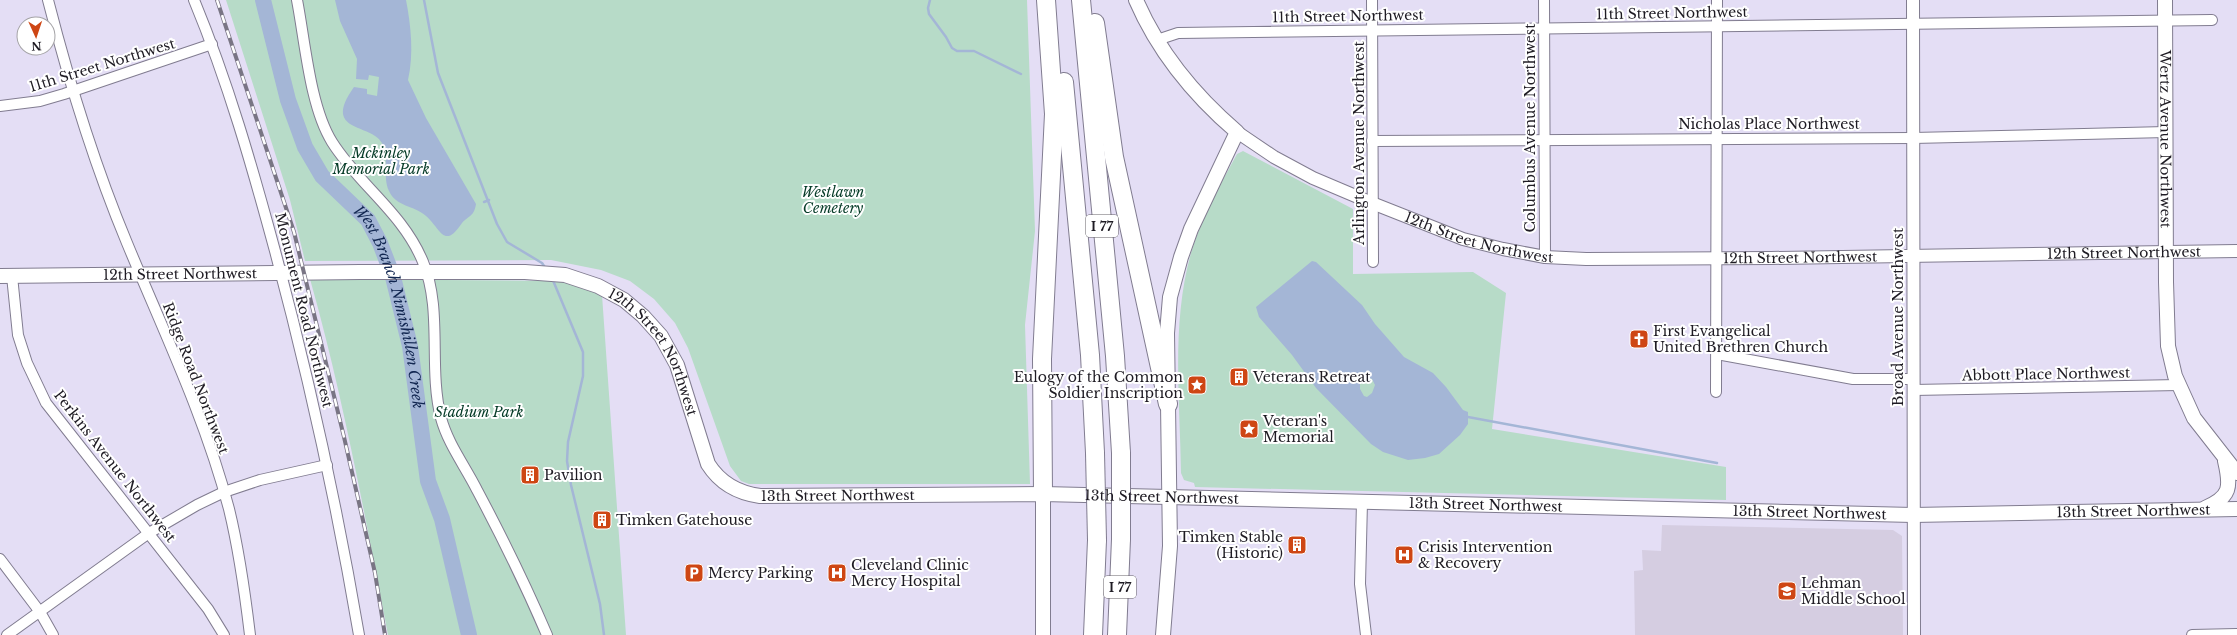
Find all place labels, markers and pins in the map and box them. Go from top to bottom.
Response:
place label: First Evangelical United Brethren Church [1653,322,1828,356]
church icon: First Evangelical United Brethren Church [1628,328,1650,350]
building icon: Veterans Retreat [1228,366,1250,388]
place label: Eulogy of the Common Soldier Inscription [1014,368,1183,402]
place label: Veterans Retreat [1252,368,1371,386]
place icon: Eulogy of the Common Soldier Inscription [1186,374,1208,396]
place label: Veteran's Memorial [1262,412,1334,446]
place icon: Veteran's Memorial [1238,418,1260,440]
building icon: Pavilion [519,464,541,486]
place label: Pavilion [544,466,603,484]
building icon: Timken Gatehouse [591,509,613,531]
place label: Timken Gatehouse [616,511,752,529]
place label: Timken Stable (Historic) [1179,528,1283,562]
building icon: Timken Stable (Historic) [1286,534,1308,556]
place label: Crisis Intervention & Recovery [1418,538,1553,572]
hospital icon: Crisis Intervention & Recovery [1393,544,1415,566]
place label: Cleveland Clinic Mercy Hospital [851,556,969,590]
parking icon: Mercy Parking [683,562,705,584]
hospital icon: Cleveland Clinic Mercy Hospital [826,562,848,584]
place label: Mercy Parking [708,564,813,582]
place label: Lehman Middle School [1801,574,1906,608]
school or university icon: Lehman Middle School [1776,580,1798,602]

